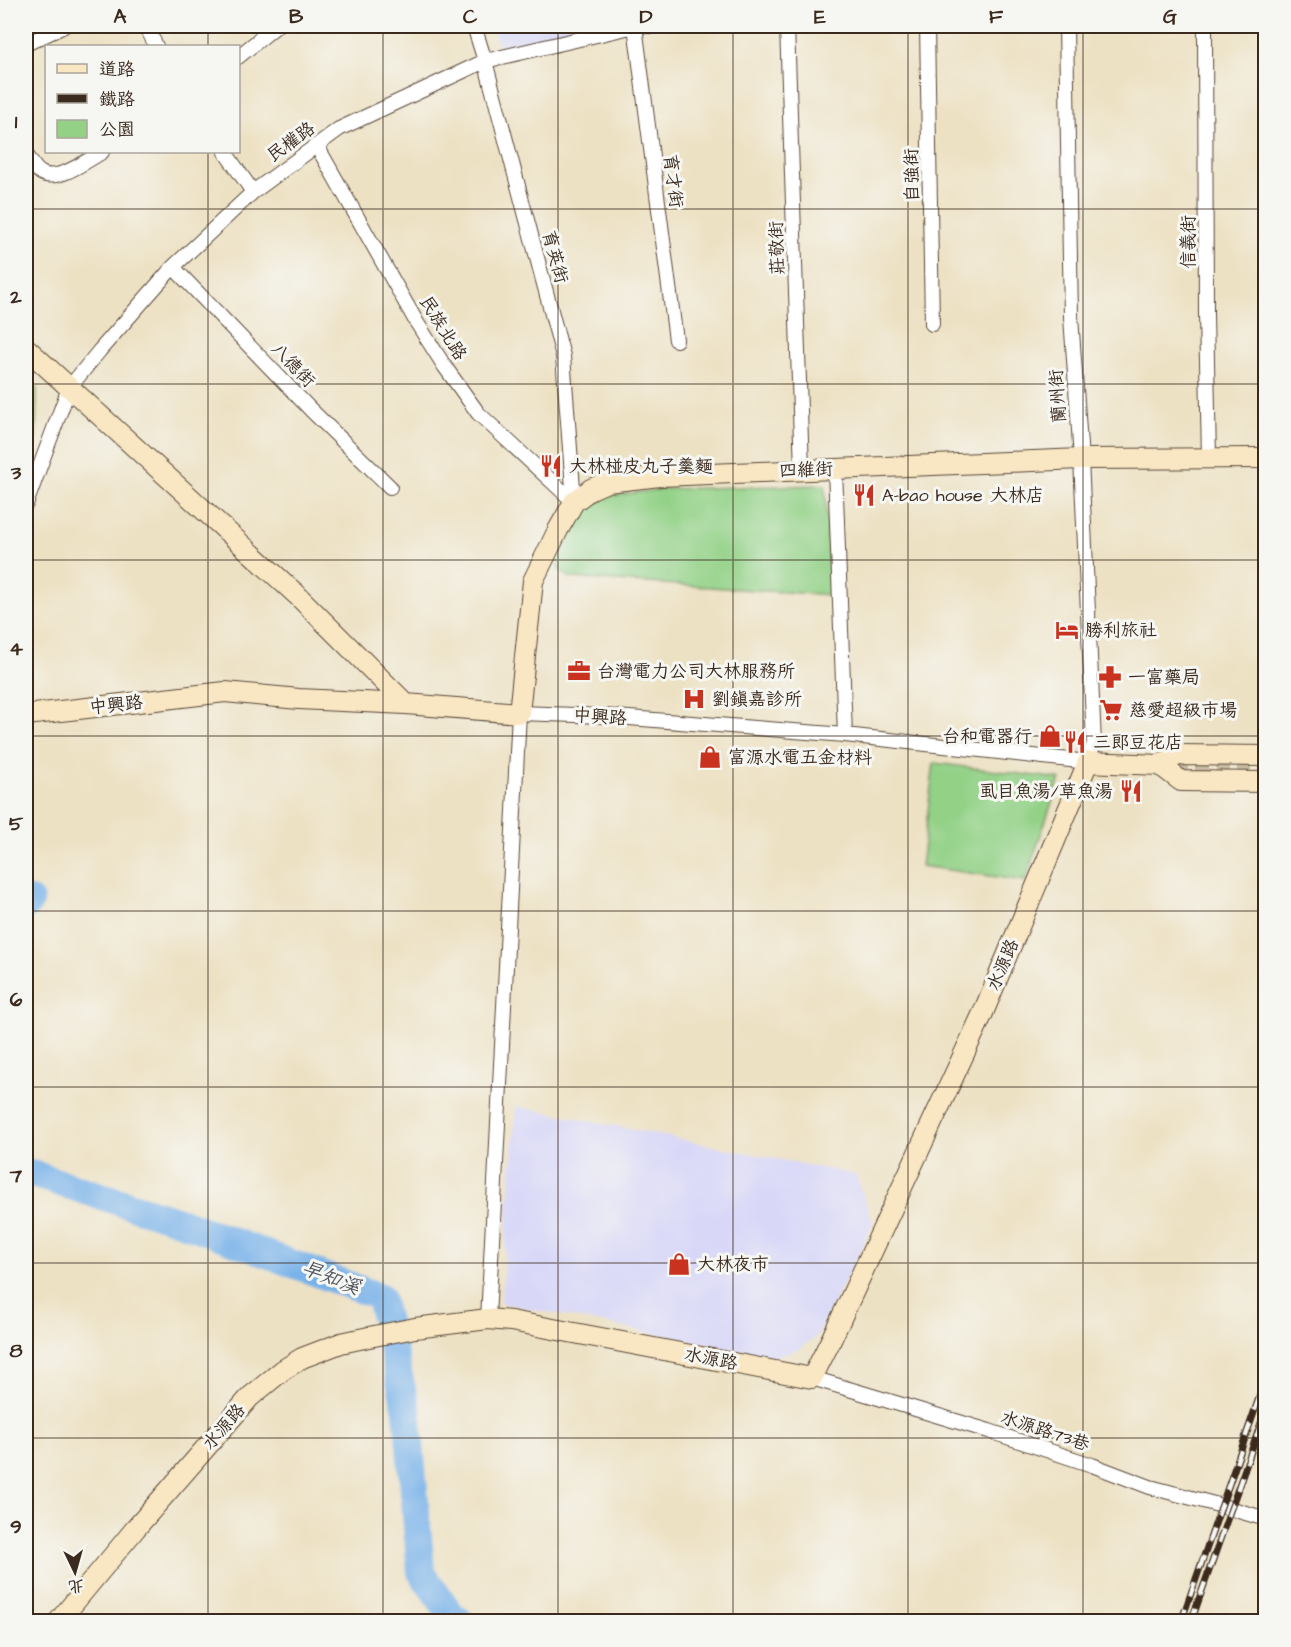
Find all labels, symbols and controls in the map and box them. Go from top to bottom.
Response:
text: A [114,3,127,31]
text: B [289,3,304,31]
text: C [463,3,478,31]
text: D [640,3,653,31]
text: E [814,3,826,31]
text: F [989,3,1004,31]
text: G [1163,3,1177,31]
legend [45,45,240,153]
text: 道路 [99,57,135,82]
text: 鐵路 [99,87,135,112]
text: 1 [15,108,18,136]
street label: 民權路 [262,116,320,168]
text: 公園 [99,117,135,142]
street label: 自強街 [899,148,925,202]
street label: 育才街 [657,153,689,209]
street label: 信義街 [1176,215,1201,269]
street label: 莊敬街 [764,221,790,275]
street label: 育英街 [536,228,574,286]
text: 2 [9,283,22,311]
street label: 民族北路 [413,291,473,365]
street label: 八德街 [265,337,321,393]
street label: 蘭州街 [1044,368,1072,424]
restaurant icon: 大林椪皮丸子羹麵 [538,453,564,479]
place label: 大林椪皮丸子羹麵 [569,454,713,479]
street label: 四維街 [779,457,833,483]
text: 3 [10,459,22,487]
restaurant icon: A-bao house 大林店 [851,482,877,508]
place label: A-bao house 大林店 [882,483,1044,508]
hotel icon: 勝利旅社 [1054,617,1080,643]
place label: 勝利旅社 [1085,618,1157,643]
text: 4 [9,635,23,663]
office icon: 台灣電力公司大林服務所 [566,658,592,684]
place label: 台灣電力公司大林服務所 [597,659,795,684]
pharmacy icon: 一富藥局 [1097,664,1123,690]
place label: 一富藥局 [1128,665,1200,690]
hospital icon: 劉鎮嘉診所 [681,686,707,712]
place label: 劉鎮嘉診所 [712,687,802,712]
street label: 中興路 [88,690,144,720]
supermarket icon: 慈愛超級市場 [1098,697,1124,723]
place label: 慈愛超級市場 [1129,698,1237,723]
street label: 中興路 [572,703,628,731]
shop icon: 台和電器行 [1037,723,1063,749]
place label: 台和電器行 [942,724,1032,749]
restaurant icon: 三郎豆花店 [1062,729,1088,755]
place label: 三郎豆花店 [1093,730,1183,755]
shop icon: 富源水電五金材料 [697,744,723,770]
place label: 富源水電五金材料 [728,745,872,770]
restaurant icon: 虱目魚湯/草魚湯 [1118,778,1144,804]
place label: 虱目魚湯/草魚湯 [979,779,1113,804]
text: 5 [9,810,24,838]
street label: 水源路 [981,935,1025,995]
text: 6 [10,986,23,1014]
text: 7 [9,1162,23,1190]
shop icon: 大林夜市 [666,1251,692,1277]
place label: 大林夜市 [697,1252,769,1277]
water label: 早知溪 [298,1254,365,1302]
text: 8 [10,1337,23,1365]
street label: 水源路 [682,1342,740,1376]
street label: 水源路 [197,1398,251,1456]
street label: 水源路73巷 [997,1405,1093,1457]
text: 9 [10,1513,22,1541]
north arrow [45,1542,105,1602]
text: 北 [67,1574,85,1598]

